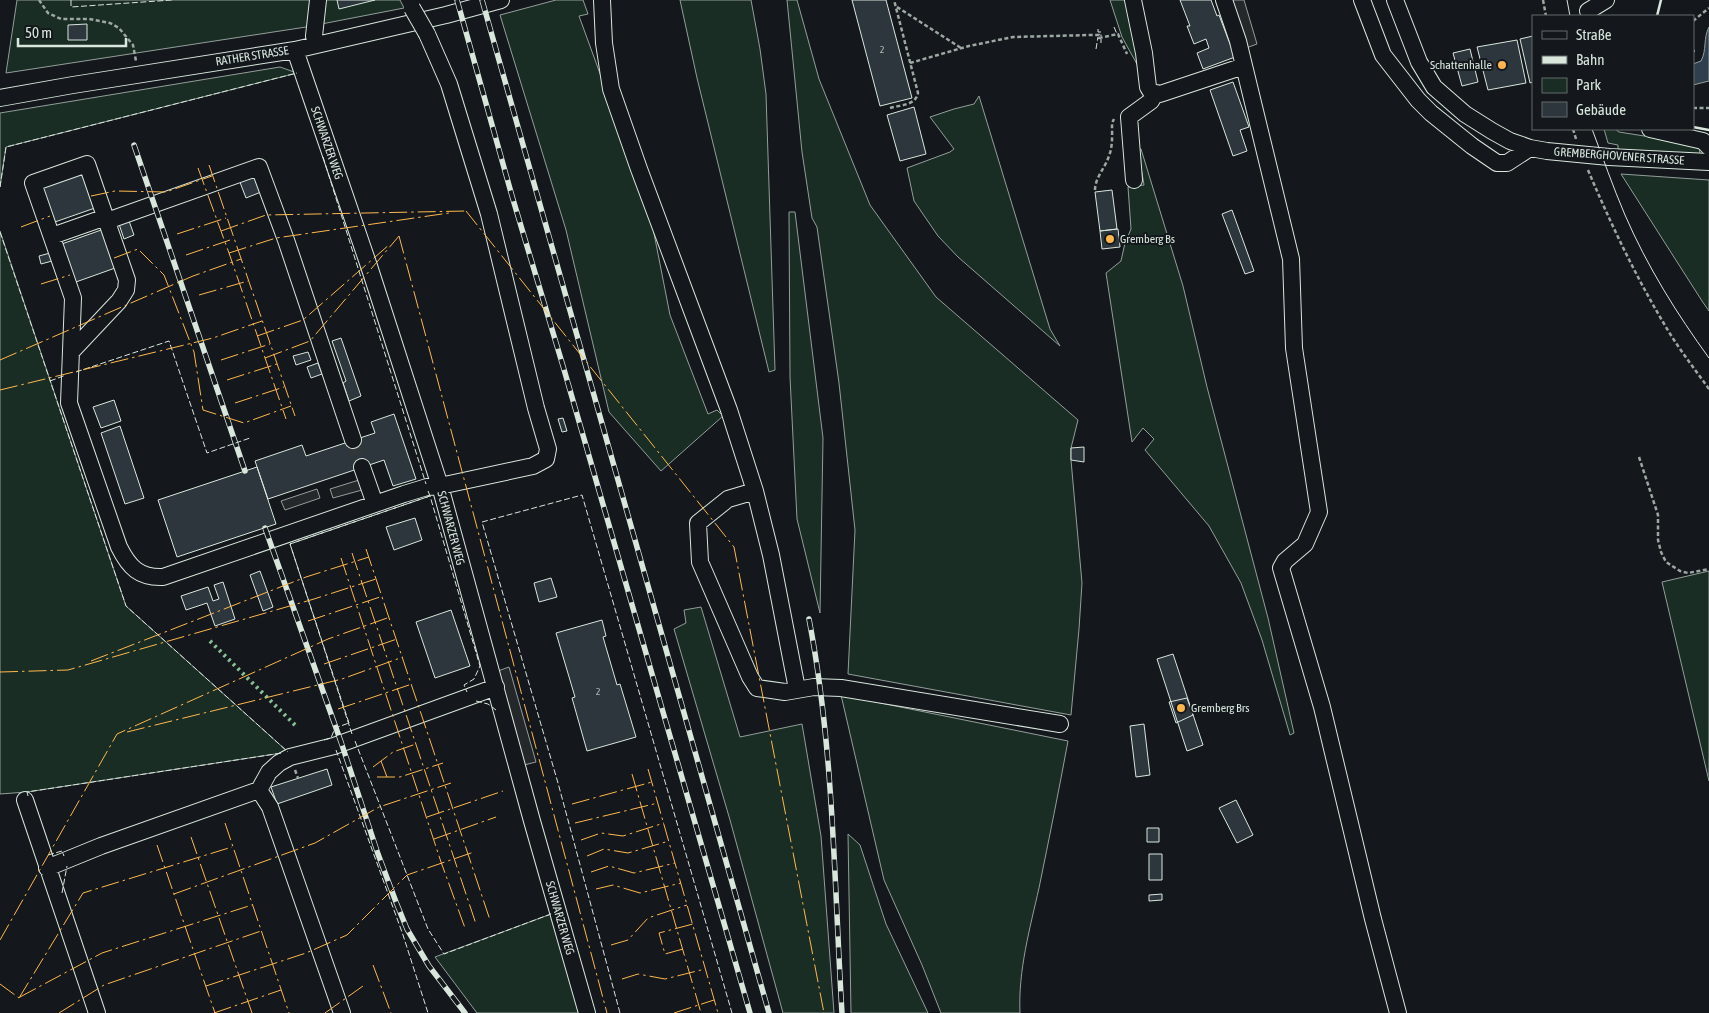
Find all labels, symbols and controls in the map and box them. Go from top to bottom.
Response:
scale bar [18,15,125,47]
legend [1532,15,1694,130]
text: 50 m [25,24,52,41]
text: Straße [1576,26,1612,43]
street label: RATHER STRASSE [214,43,290,69]
house number: 2 [880,44,885,55]
text: Bahn [1576,51,1605,68]
place label: Schattenhalle [1430,58,1492,72]
marker: Schattenhalle [1496,59,1508,71]
text: Park [1576,76,1601,93]
text: Gebäude [1576,101,1626,118]
street label: SCHWARZER WEG [308,105,346,181]
street label: GREMBERGHOVENER STRASSE [1553,144,1685,168]
place label: Gremberg Bs [1120,232,1175,246]
marker: Gremberg Bs [1104,233,1116,245]
street label: SCHWARZER WEG [434,489,468,567]
house number: 2 [596,686,601,697]
place label: Gremberg Brs [1191,701,1250,715]
marker: Gremberg Brs [1175,702,1187,714]
street label: SCHWARZER WEG [543,879,577,957]

